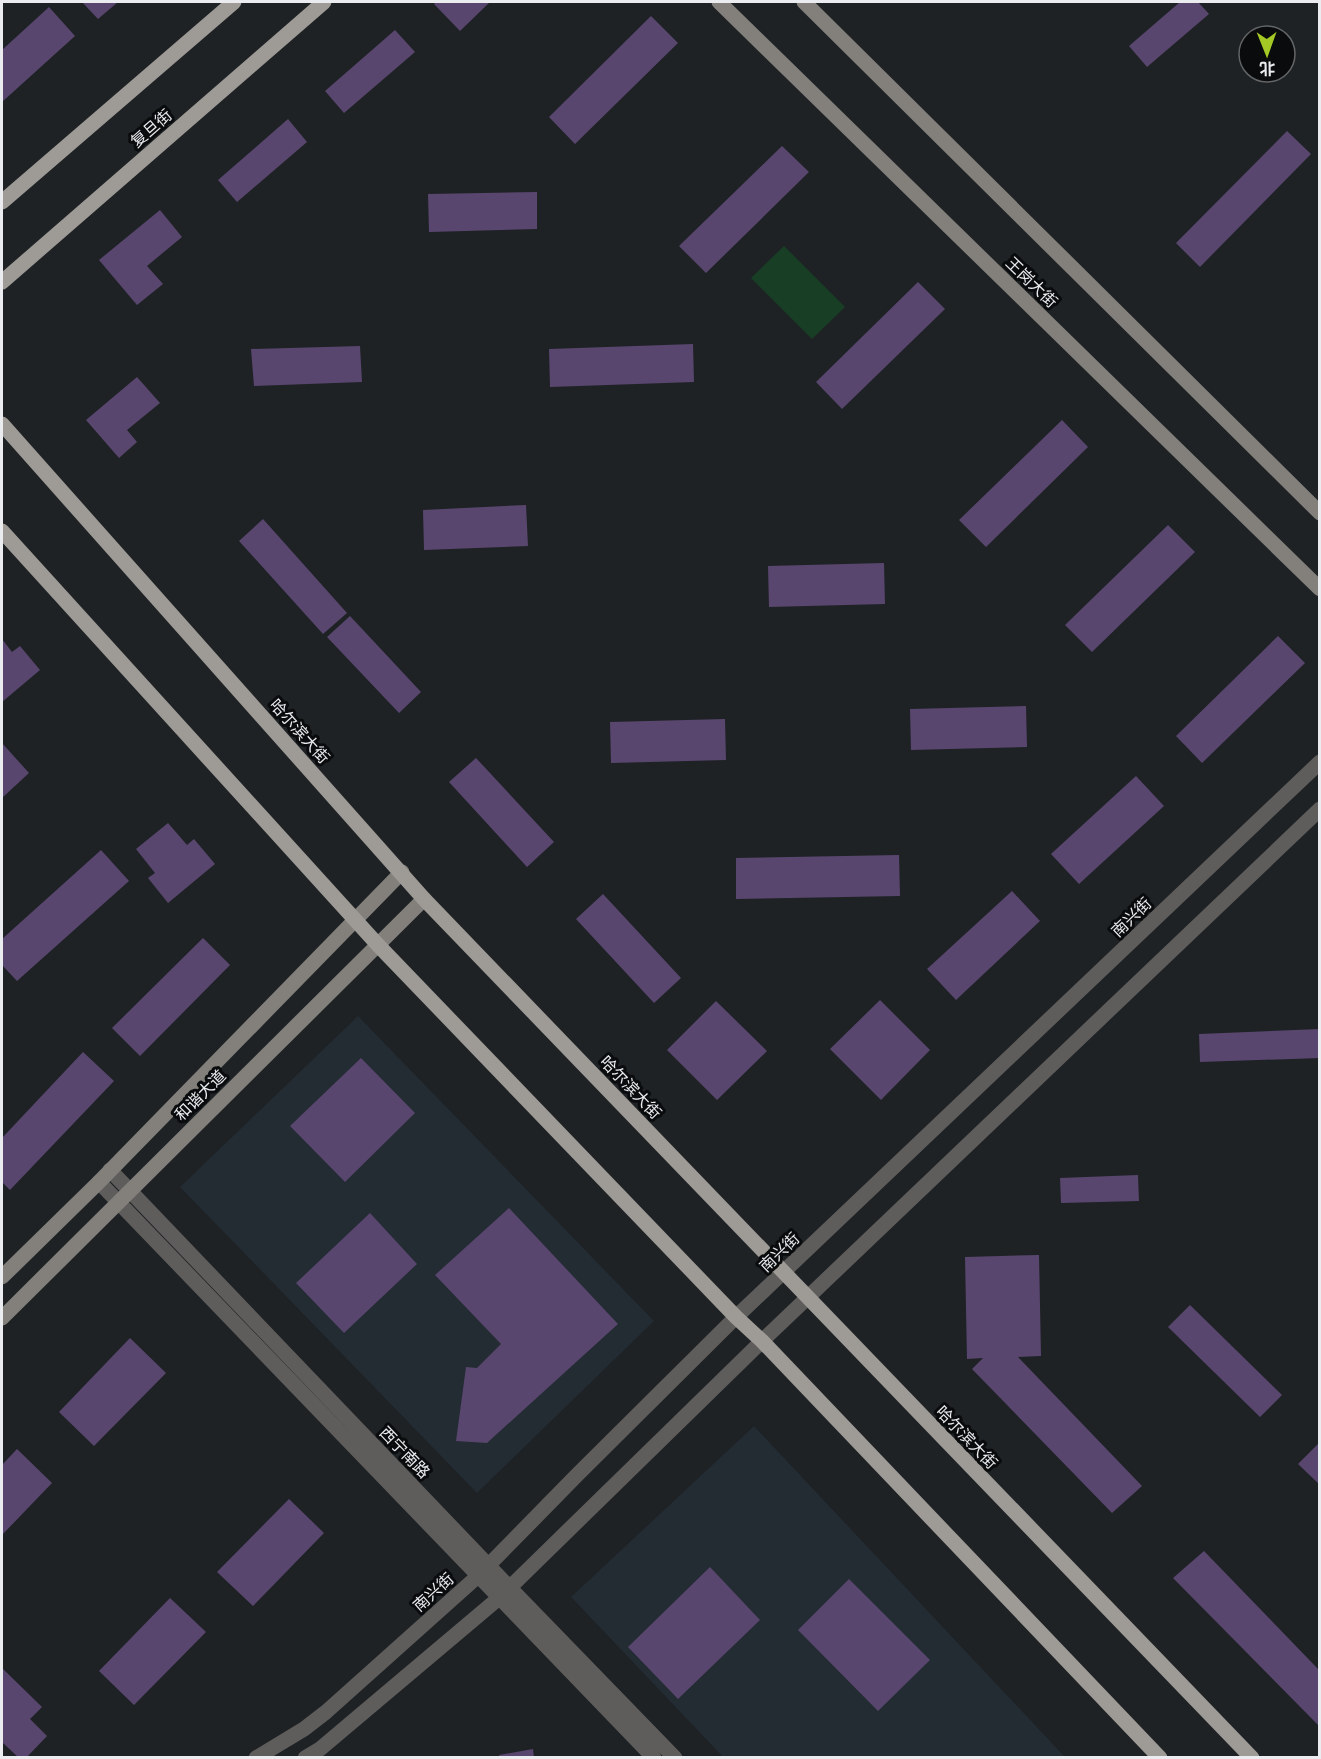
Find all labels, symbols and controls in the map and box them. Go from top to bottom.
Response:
north arrow [1237,24,1297,84]
text: 北 [1259,58,1275,80]
street label: 复旦街 [126,104,176,152]
street label: 王岗大街 [1001,252,1063,312]
street label: 哈尔滨大街 [265,694,335,768]
street label: 南兴街 [1106,892,1156,942]
street label: 哈尔滨大街 [595,1051,667,1123]
street label: 和谐大道 [170,1065,230,1125]
street label: 南兴街 [754,1227,804,1277]
street label: 哈尔滨大街 [931,1401,1003,1473]
street label: 西宁南路 [375,1421,435,1483]
street label: 南兴街 [408,1568,458,1616]

